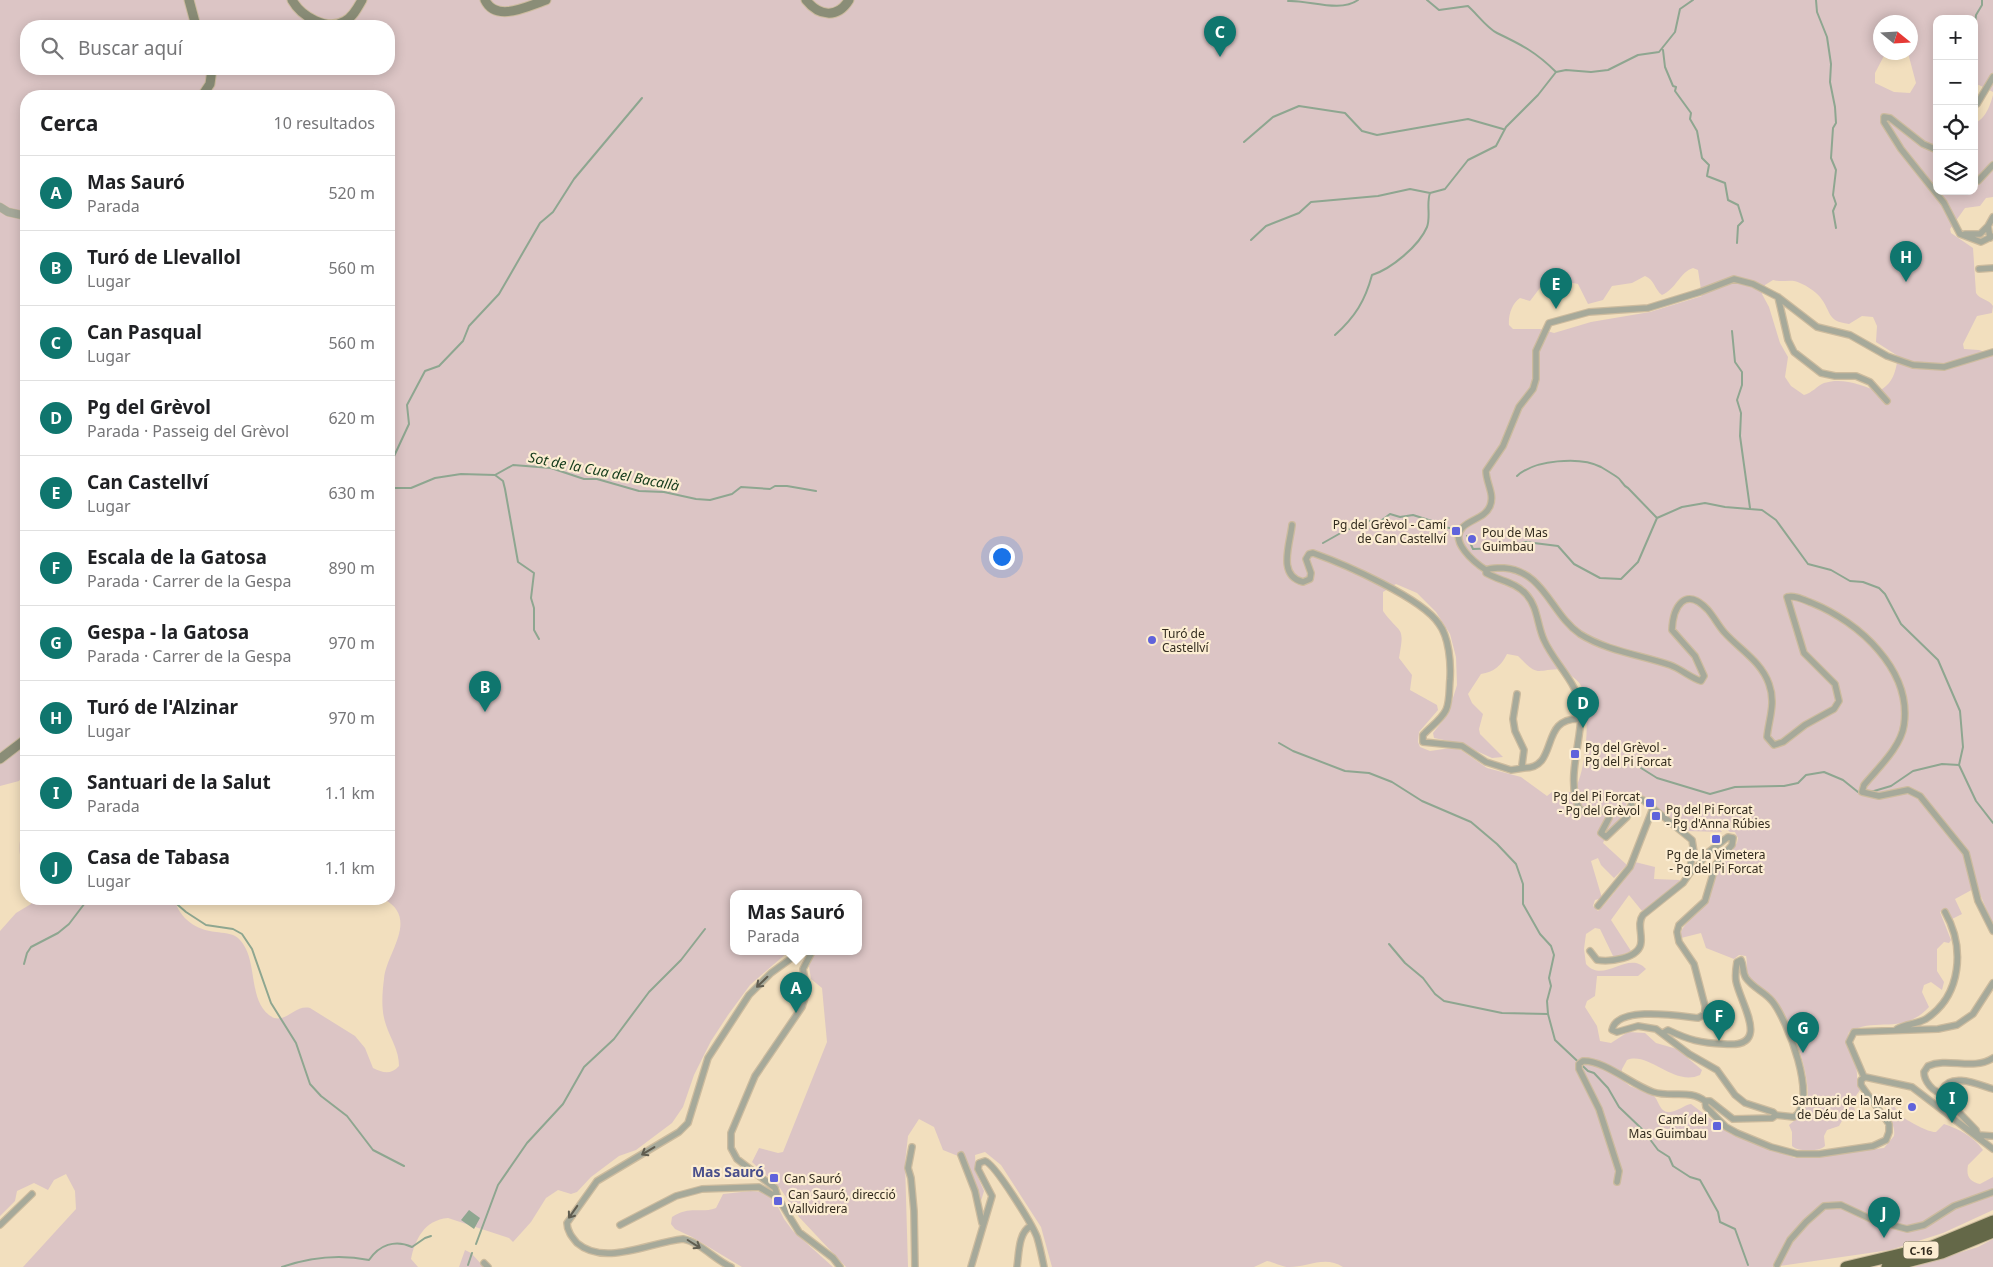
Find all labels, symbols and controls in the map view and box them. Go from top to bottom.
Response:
north arrow [1873,15,1918,60]
map controls [1933,15,1978,195]
button: + [1933,15,1978,60]
pin: C [1204,16,1236,57]
search box [20,20,395,75]
icon: search [38,34,66,62]
text: Buscar aquí [78,35,183,61]
button: − [1933,60,1978,105]
button: locate [1933,105,1978,150]
text: Cerca [40,109,98,137]
text: 10 resultados [274,112,375,134]
button: layers [1933,150,1978,195]
text: Mas Sauró [87,169,185,195]
text: A [50,182,62,204]
text: 520 m [328,182,375,204]
text: Parada [87,195,140,217]
pin: H [1890,241,1922,282]
text: Turó de Llevallol [87,244,241,270]
text: B [51,257,61,279]
text: 560 m [328,257,375,279]
pin: E [1540,268,1572,309]
text: Lugar [87,270,131,292]
text: Can Pasqual [87,319,202,345]
text: C [51,332,61,354]
text: 560 m [328,332,375,354]
text: Lugar [87,345,131,367]
text: Pg del Grèvol [87,394,211,420]
text: D [50,407,62,429]
text: 620 m [328,407,375,429]
text: Parada · Passeig del Grèvol [87,420,289,442]
water label: Sot de la Cua del Bacallà [527,447,681,495]
text: Can Castellví [87,469,208,495]
text: E [52,482,60,504]
text: 630 m [328,482,375,504]
text: Lugar [87,495,131,517]
place label: Pg del Grèvol - Camí de Can Castellví [1333,516,1447,547]
place label: Pou de Mas Guimbau [1482,524,1548,555]
marker: Pg del Grèvol - Camí de Can Castellví [1450,525,1462,537]
marker: Pou de Mas Guimbau [1466,533,1478,545]
text: Escala de la Gatosa [87,544,267,570]
your location [989,544,1015,570]
text: F [52,557,60,579]
text: 890 m [328,557,375,579]
text: Parada · Carrer de la Gespa [87,570,292,592]
text: Gespa - la Gatosa [87,619,249,645]
place label: Turó de Castellví [1162,625,1209,656]
text: G [50,632,62,654]
text: 970 m [328,632,375,654]
marker: Turó de Castellví [1146,634,1158,646]
text: Parada · Carrer de la Gespa [87,645,292,667]
pin: B [469,671,501,712]
pin: D [1567,687,1599,728]
text: Turó de l'Alzinar [87,694,238,720]
text: H [50,707,62,729]
text: 970 m [328,707,375,729]
text: Lugar [87,720,131,742]
place label: Pg del Grèvol - Pg del Pi Forcat [1585,739,1672,770]
marker: Pg del Grèvol - Pg del Pi Forcat [1569,748,1581,760]
text: Santuari de la Salut [87,769,271,795]
text: I [53,782,59,804]
text: 1.1 km [325,782,375,804]
place label: Pg del Pi Forcat - Pg del Grèvol [1553,788,1641,819]
text: Parada [87,795,140,817]
marker: Pg del Pi Forcat - Pg del Grèvol [1644,797,1656,809]
place label: Pg del Pi Forcat - Pg d'Anna Rúbies [1666,801,1770,832]
marker: Pg del Pi Forcat - Pg d'Anna Rúbies [1650,810,1662,822]
marker: Pg de la Vimetera - Pg del Pi Forcat [1710,833,1722,845]
text: Casa de Tabasa [87,844,230,870]
place label: Pg de la Vimetera - Pg del Pi Forcat [1667,846,1765,877]
text: J [53,857,59,879]
text: 1.1 km [325,857,375,879]
text: Lugar [87,870,131,892]
popup [730,890,862,955]
text: Mas Sauró [747,899,845,925]
text: Parada [747,925,800,947]
pin: A [780,972,812,1013]
one-way arrow [755,976,768,988]
pin: F [1703,1000,1735,1041]
pin: G [1787,1012,1819,1053]
pin: I [1936,1082,1968,1123]
place label: Santuari de la Mare de Déu de La Salut [1792,1092,1903,1123]
marker: Santuari de la Mare de Déu de La Salut [1906,1101,1918,1113]
place label: Camí del Mas Guimbau [1629,1111,1707,1142]
marker: Camí del Mas Guimbau [1711,1120,1723,1132]
one-way arrow [642,1146,656,1156]
district label: Mas Sauró [692,1162,764,1181]
place label: Can Sauró [784,1170,842,1187]
marker: Can Sauró [768,1172,780,1184]
place label: Can Sauró, direcció Vallvidrera [788,1186,896,1217]
marker: Can Sauró, direcció Vallvidrera [772,1195,784,1207]
pin: J [1868,1197,1900,1238]
one-way arrow [568,1205,578,1219]
one-way arrow [686,1240,700,1250]
road number: C-16 [1904,1242,1938,1258]

